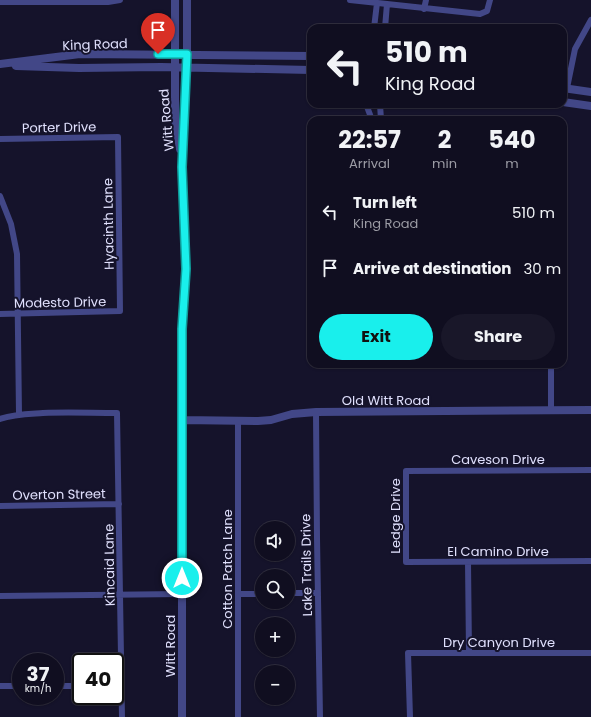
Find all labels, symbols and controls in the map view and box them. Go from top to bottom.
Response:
pin [141,13,175,54]
icon: arrive [147,19,169,41]
text: 510 m [385,33,468,72]
street label: King Road [62,34,128,55]
icon: left [319,40,371,92]
text: King Road [385,71,476,96]
street label: Witt Road [154,88,179,152]
street label: Porter Drive [22,117,96,138]
text: 22:57 [338,123,401,156]
text: 2 [438,123,451,156]
text: 540 [488,123,536,156]
text: Arrival [349,154,390,173]
text: min [432,154,457,173]
text: m [505,154,519,173]
street label: Hyacinth Lane [98,178,119,270]
text: Turn left [353,192,417,213]
icon: left [319,201,341,223]
text: 510 m [512,202,555,223]
text: King Road [353,214,418,233]
icon: arrive [319,257,341,279]
text: Arrive at destination [353,258,511,279]
text: 30 m [523,258,561,279]
street label: Modesto Drive [14,292,106,313]
button: Exit [319,314,433,360]
button: Share [441,314,555,360]
street label: Old Witt Road [342,391,430,410]
street label: Caveson Drive [451,450,545,469]
street label: Ledge Drive [386,478,405,554]
street label: Overton Street [12,484,106,505]
street label: Cotton Patch Lane [218,509,237,629]
street label: Lake Trails Drive [296,514,317,616]
map controls [255,521,295,705]
button: sound [255,521,295,561]
street label: Kincaid Lane [99,524,120,606]
street label: El Camino Drive [447,542,549,561]
position arrow [161,557,203,599]
button: search [255,569,295,609]
street label: Witt Road [161,615,180,677]
button: + [255,617,295,657]
street label: Dry Canyon Drive [443,633,555,652]
speed limit sign: 40 [72,653,124,705]
text: 37 [27,660,49,688]
button: − [255,665,295,705]
text: km/h [25,681,51,696]

